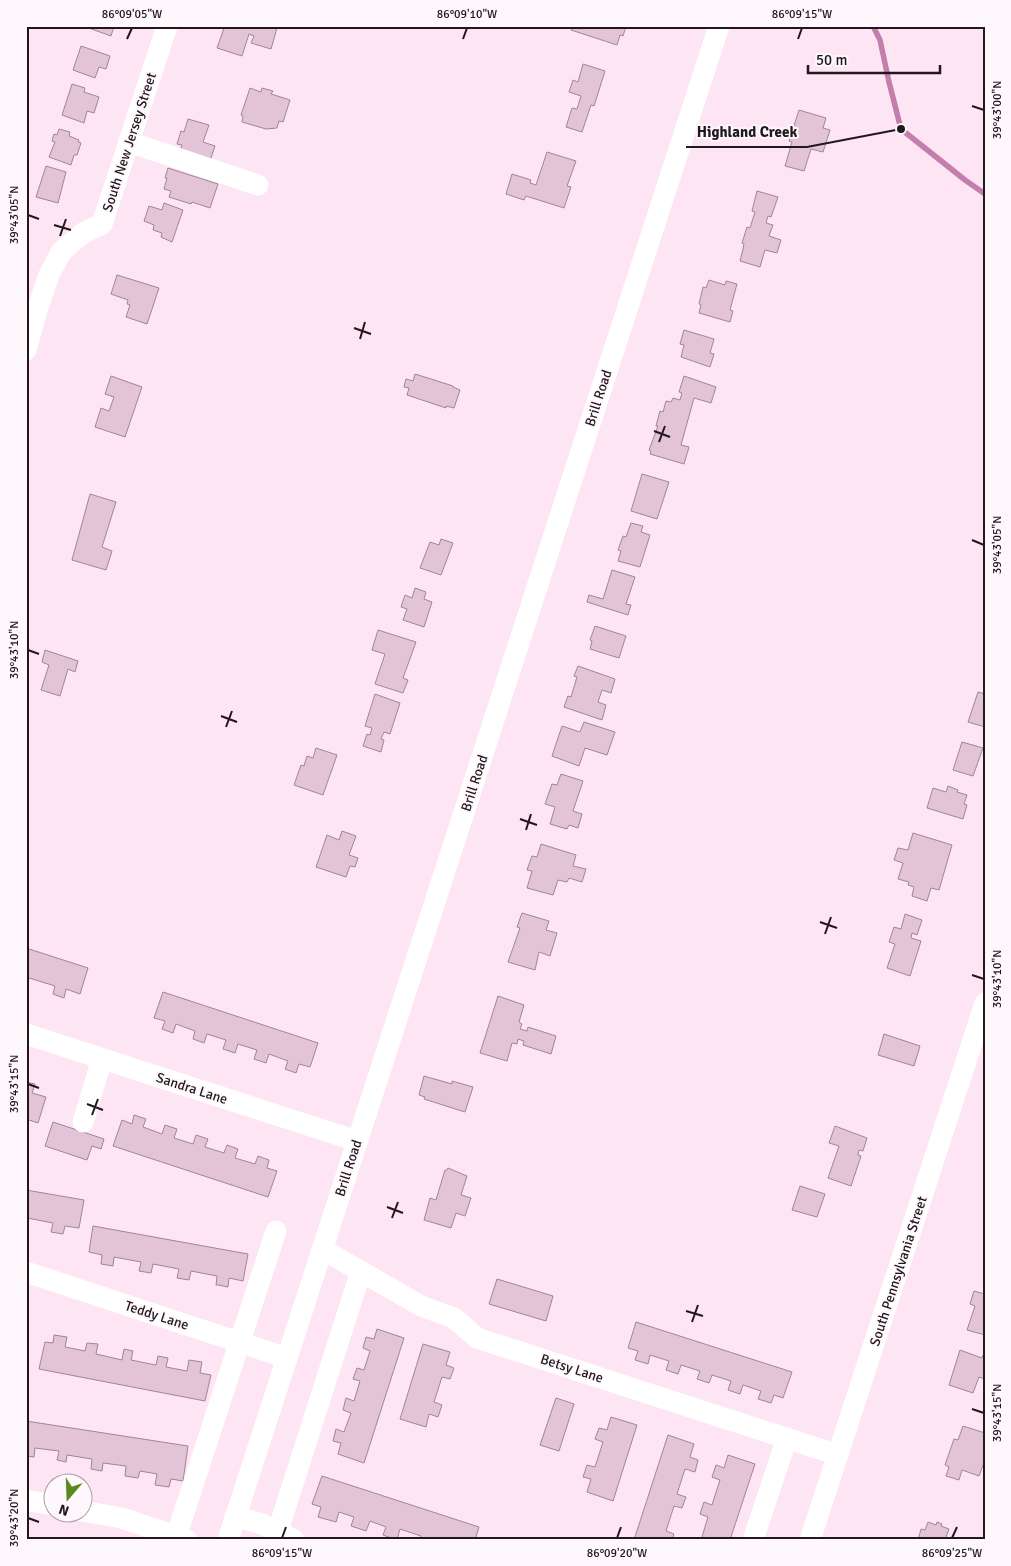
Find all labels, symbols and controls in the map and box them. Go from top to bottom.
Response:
text: 86°09'05"W [102,7,162,22]
text: 86°09'10"W [437,7,497,22]
text: 86°09'15"W [772,7,832,22]
scale bar [808,42,941,74]
text: 50 m [816,51,847,69]
street label: South New Jersey Street [99,70,160,214]
text: 39°43'00"N [990,81,1005,139]
callout: Highland Creek [686,117,807,147]
text: Highland Creek [697,123,797,141]
text: 39°43'05"N [7,186,22,244]
street label: Brill Road [581,368,616,429]
text: 39°43'05"N [990,516,1005,574]
text: 39°43'10"N [7,621,22,679]
street label: Brill Road [457,753,492,814]
text: 39°43'10"N [990,950,1005,1008]
text: 39°43'15"N [7,1055,22,1113]
street label: Sandra Lane [154,1069,230,1108]
street label: Brill Road [331,1138,366,1199]
street label: South Pennsylvania Street [866,1194,931,1348]
street label: Teddy Lane [123,1297,191,1334]
street label: Betsy Lane [538,1350,605,1387]
text: 39°43'15"N [990,1384,1005,1442]
north arrow [42,1474,92,1524]
text: 39°43'20"N [7,1489,22,1547]
text: N [57,1500,71,1519]
text: 86°09'15"W [252,1546,312,1561]
text: 86°09'20"W [587,1546,647,1561]
text: 86°09'25"W [922,1546,982,1561]

